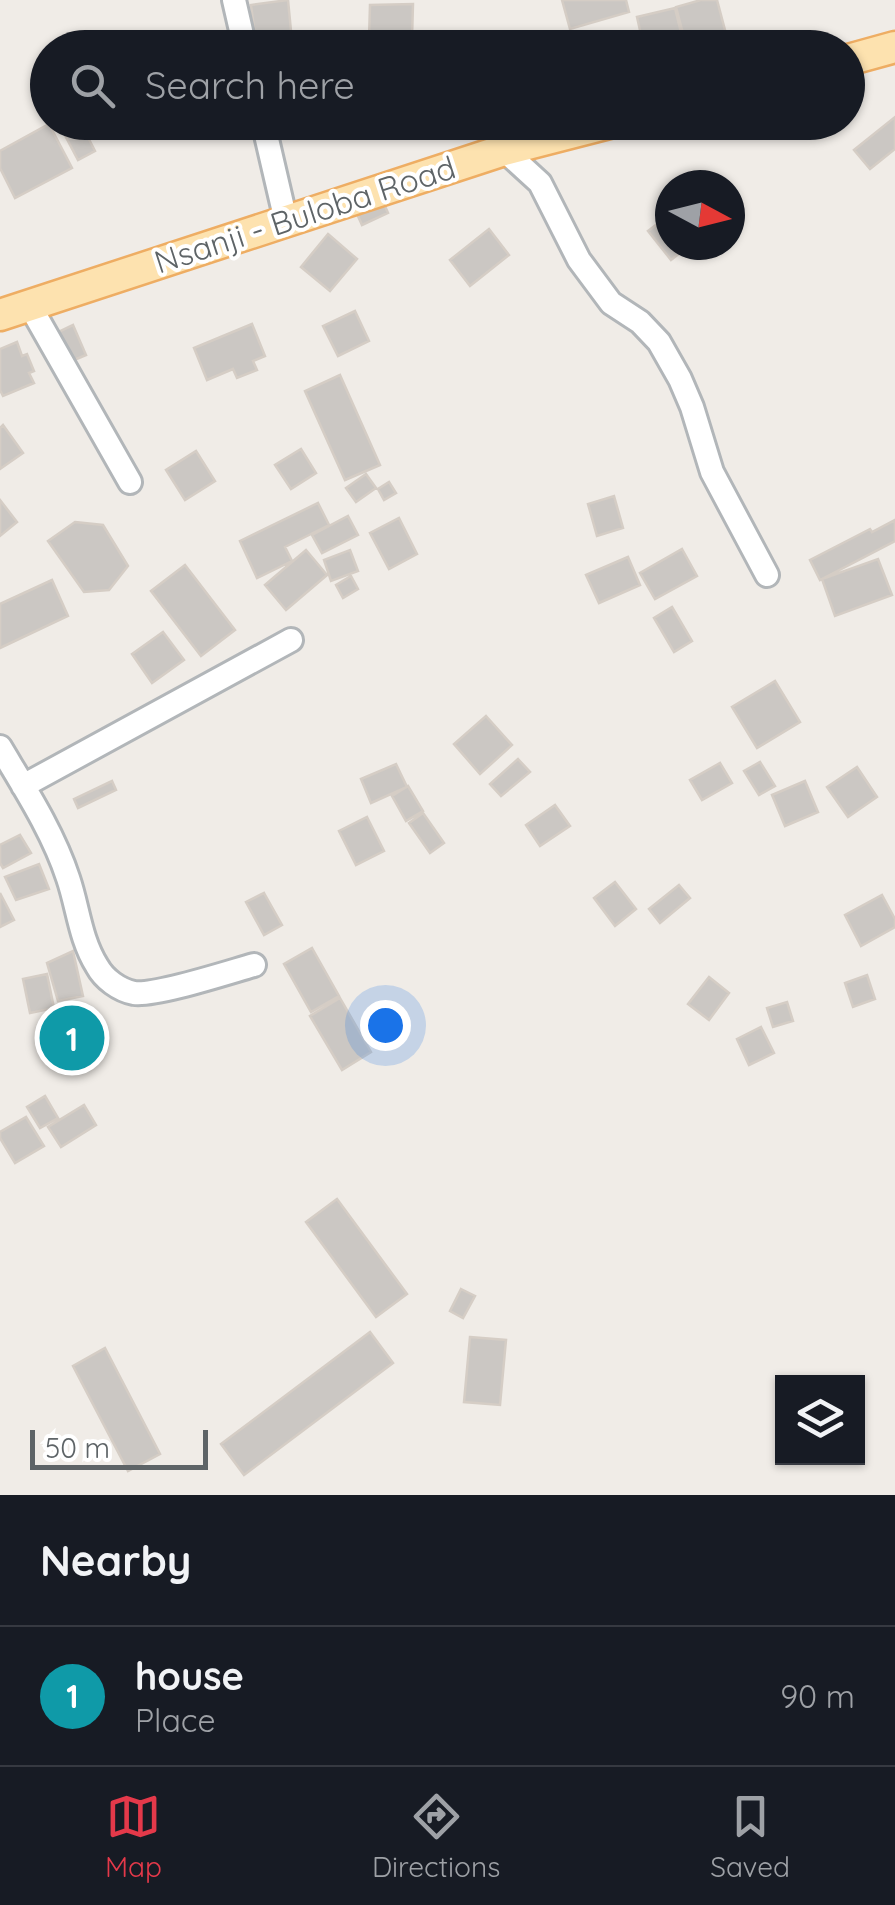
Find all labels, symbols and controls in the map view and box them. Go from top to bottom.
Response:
search box [30,30,865,140]
icon: search [65,58,120,113]
text: Search here [145,61,355,109]
street label: Nsanji - Buloba Road [149,146,460,282]
north arrow [655,170,745,260]
pin: 1 [40,1000,104,1076]
your location [360,1000,411,1051]
map controls [775,1375,865,1465]
button: layers [775,1375,865,1465]
scale bar [30,1425,208,1470]
text: 50 m [45,1430,110,1465]
text: Nearby [40,1534,191,1587]
text: house [135,1652,244,1700]
text: 1 [66,1676,79,1716]
text: 90 m [780,1676,855,1716]
text: Place [135,1700,215,1740]
tab: Map [105,1789,162,1884]
tab: Directions [372,1789,500,1884]
tab: Saved [710,1789,790,1884]

